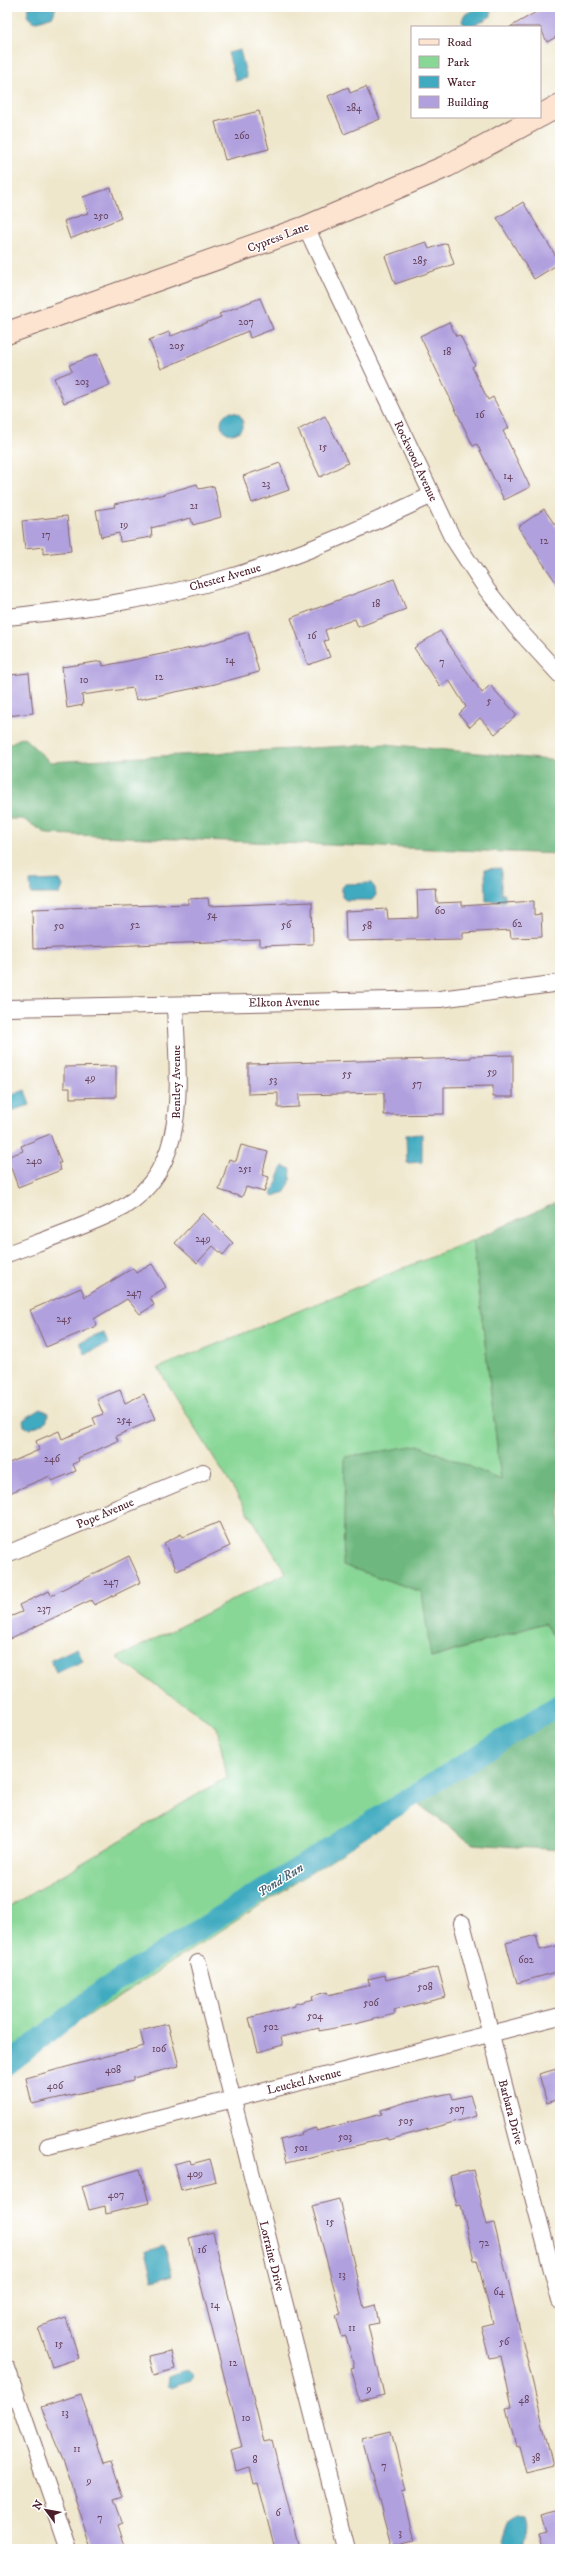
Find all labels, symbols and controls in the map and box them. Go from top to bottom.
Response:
legend [411,26,541,118]
text: Road [447,35,472,50]
text: Park [447,55,469,70]
text: Water [446,75,476,90]
text: Building [447,95,488,110]
house number: 284 [346,102,362,114]
house number: 260 [234,130,250,142]
house number: 250 [93,210,109,222]
street label: Cypress Lane [245,219,311,256]
house number: 285 [413,255,427,267]
house number: 207 [238,316,254,328]
house number: 205 [169,340,185,352]
house number: 18 [443,346,451,358]
house number: 203 [75,376,89,388]
house number: 16 [476,409,485,421]
street label: Rockwood Avenue [390,418,441,504]
house number: 15 [319,441,327,453]
house number: 14 [503,470,513,482]
house number: 23 [262,478,271,490]
house number: 21 [190,500,199,512]
house number: 19 [120,519,128,531]
house number: 17 [42,529,50,541]
house number: 12 [540,535,548,547]
street label: Chester Avenue [188,560,263,595]
house number: 18 [372,598,380,610]
house number: 16 [308,630,317,642]
house number: 14 [225,654,235,666]
house number: 7 [439,656,445,668]
house number: 12 [155,671,163,683]
house number: 10 [79,674,89,686]
house number: 5 [487,695,492,707]
house number: 60 [435,905,445,917]
house number: 54 [207,909,217,921]
house number: 62 [512,918,522,930]
house number: 52 [130,919,140,931]
house number: 56 [281,919,292,931]
house number: 50 [54,920,64,932]
house number: 58 [362,920,372,932]
street label: Elkton Avenue [248,994,320,1011]
street label: Bentley Avenue [169,1045,184,1119]
house number: 59 [487,1066,497,1078]
house number: 55 [342,1068,352,1080]
house number: 49 [85,1072,95,1084]
house number: 53 [269,1074,278,1086]
house number: 57 [412,1078,422,1090]
house number: 240 [26,1155,42,1167]
house number: 251 [238,1163,252,1175]
house number: 249 [195,1233,211,1245]
house number: 247 [126,1287,142,1299]
house number: 245 [56,1313,72,1325]
house number: 254 [116,1414,132,1426]
house number: 246 [44,1453,61,1465]
street label: Pope Avenue [74,1495,136,1532]
house number: 247 [103,1576,119,1588]
house number: 237 [37,1603,51,1615]
water label: Pond Run [255,1859,307,1900]
house number: 602 [518,1954,534,1966]
house number: 508 [417,1981,433,1993]
house number: 506 [363,1997,380,2009]
house number: 504 [307,2010,323,2022]
house number: 502 [263,2021,279,2033]
house number: 106 [152,2043,167,2055]
house number: 408 [105,2064,121,2076]
street label: Leuckel Avenue [265,2065,343,2098]
street label: Barbara Drive [495,2078,526,2146]
house number: 406 [47,2080,64,2092]
house number: 507 [449,2103,465,2115]
house number: 505 [398,2115,414,2127]
house number: 503 [338,2131,352,2143]
house number: 501 [294,2142,308,2154]
house number: 409 [187,2168,203,2180]
house number: 407 [108,2189,124,2201]
house number: 15 [326,2216,334,2228]
street label: Lorraine Drive [256,2219,288,2293]
house number: 72 [479,2237,489,2249]
house number: 16 [198,2244,207,2256]
house number: 13 [338,2269,346,2281]
house number: 64 [494,2286,505,2298]
house number: 14 [210,2299,220,2311]
house number: 11 [348,2322,356,2334]
house number: 56 [499,2336,510,2348]
house number: 15 [55,2338,63,2350]
house number: 12 [229,2357,237,2369]
house number: 9 [366,2383,372,2395]
house number: 48 [519,2394,529,2406]
house number: 13 [61,2407,69,2419]
house number: 10 [241,2412,251,2424]
house number: 11 [73,2443,81,2455]
house number: 38 [532,2452,540,2464]
house number: 8 [252,2454,258,2466]
house number: 7 [381,2460,387,2472]
house number: 9 [86,2475,92,2487]
north arrow [26,2490,66,2530]
text: N [30,2498,47,2513]
house number: 6 [275,2507,281,2519]
house number: 7 [97,2512,103,2524]
house number: 3 [398,2527,402,2539]

